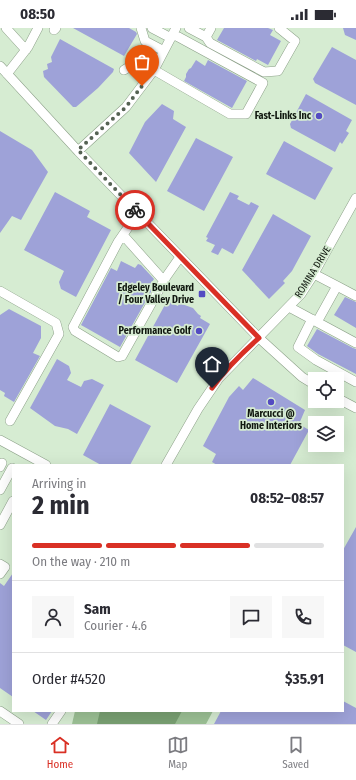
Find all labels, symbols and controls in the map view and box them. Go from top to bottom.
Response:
text: 08:50 [20,5,55,23]
pin [125,45,159,86]
icon: bag [131,51,153,73]
place label: Fast-Links Inc [255,110,312,122]
marker: Fast-Links Inc [314,111,324,121]
courier [115,190,155,230]
icon: bike [124,199,146,221]
street label: ROMINA DRIVE [292,244,334,300]
place label: Edgeley Boulevard / Four Valley Drive [118,282,194,306]
marker: Edgeley Boulevard / Four Valley Drive [197,289,207,299]
place label: Performance Golf [119,325,192,337]
marker: Performance Golf [194,326,204,336]
pin [195,347,229,388]
icon: home [201,353,223,375]
map controls [308,372,344,452]
button: locate [308,372,344,408]
marker: Marcucci @ Home Interiors [266,397,276,407]
place label: Marcucci @ Home Interiors [240,408,303,432]
button: layers [308,416,344,452]
text: Arriving in [32,476,86,491]
text: 08:52–08:57 [250,489,324,507]
text: 2 min [32,490,90,521]
text: On the way · 210 m [32,554,130,569]
button: person [32,596,74,638]
button: chat [230,596,272,638]
button: phone [282,596,324,638]
text: Sam [84,600,111,618]
text: Courier · 4.6 [84,618,147,633]
text: Order #4520 [32,670,106,688]
text: $35.91 [285,670,324,688]
tab: Home [47,734,73,771]
tab: Map [167,734,189,771]
tab: Saved [282,734,309,771]

